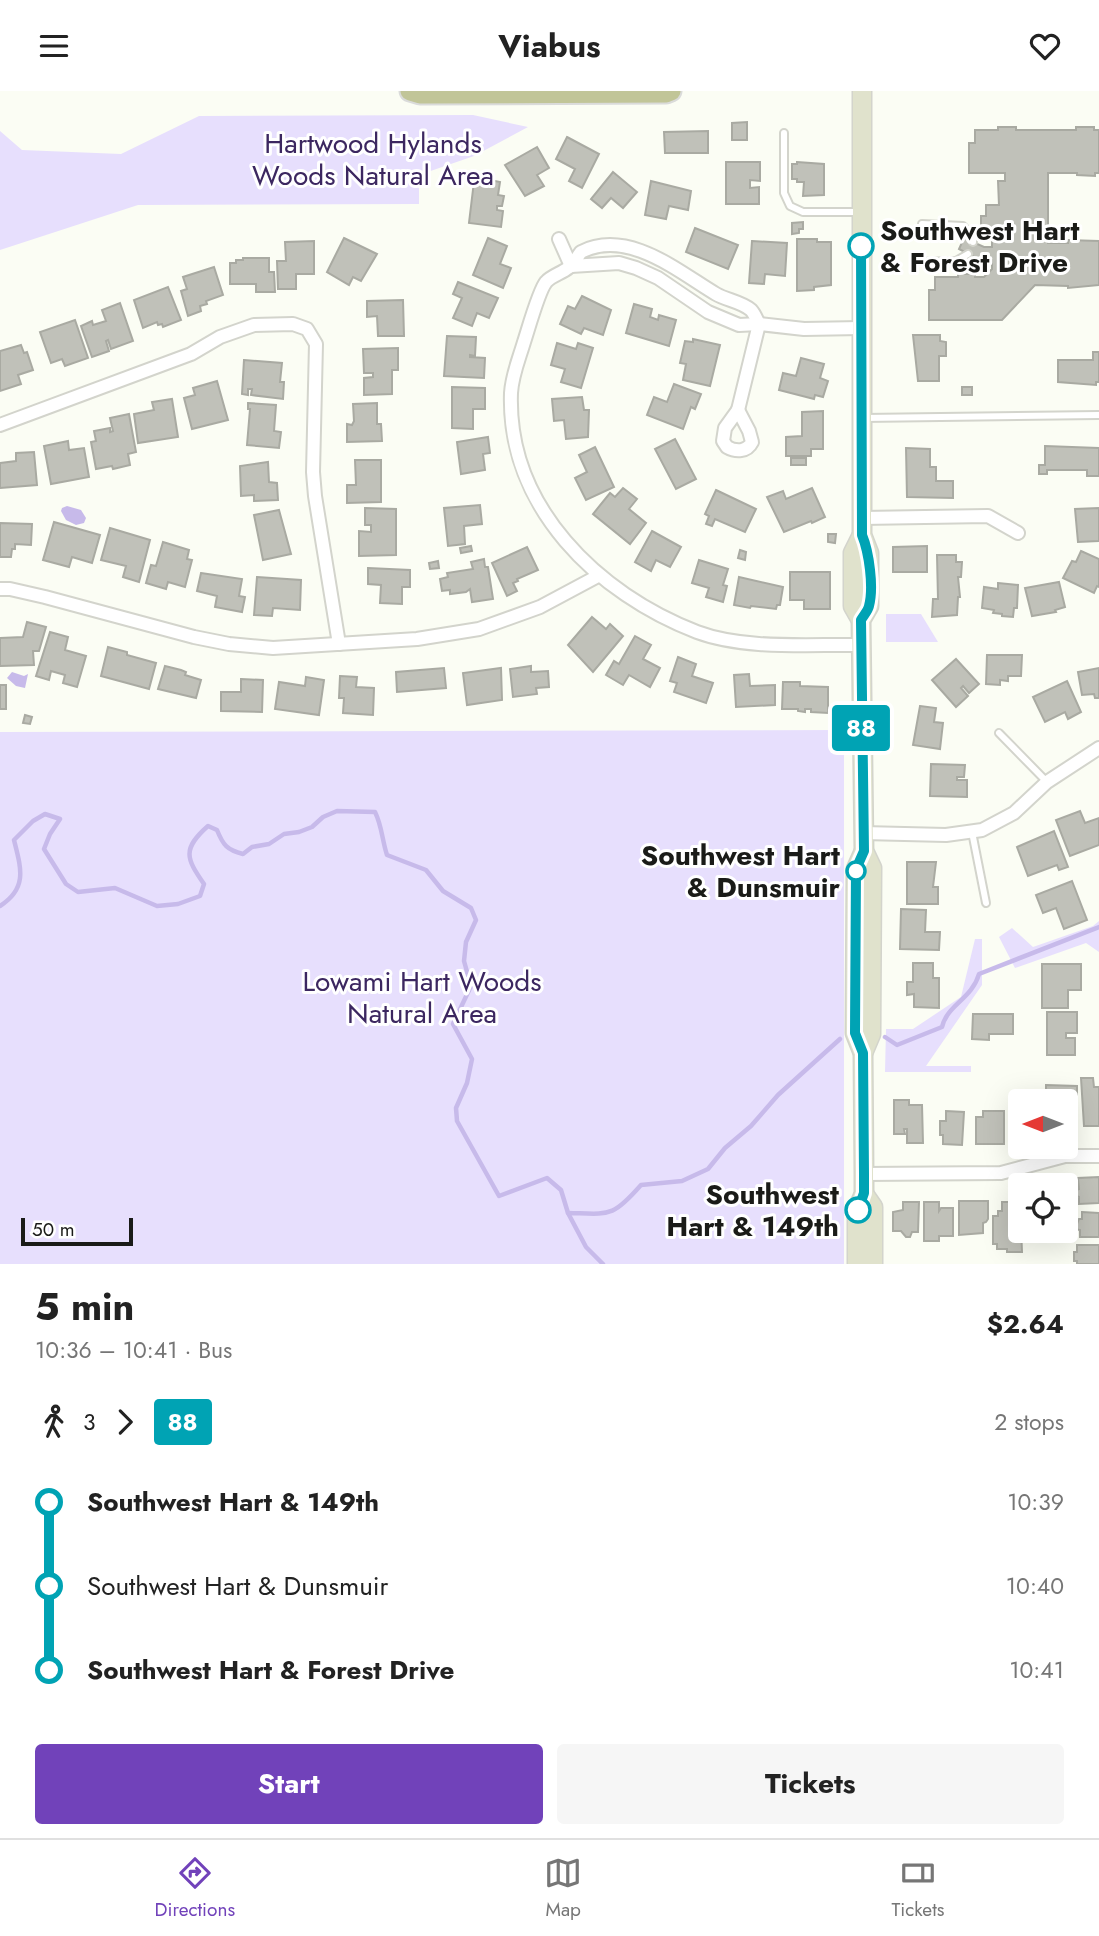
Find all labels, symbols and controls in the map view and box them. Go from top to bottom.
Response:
text: Viabus [498,23,601,69]
icon: menu [35,27,73,65]
icon: heart [1026,27,1064,65]
park label: Hartwood Hylands Woods Natural Area [252,123,494,196]
place label: Southwest Hart & Forest Drive [880,210,1079,283]
marker: Southwest Hart & Forest Drive [848,233,874,259]
line badge: 88 [830,705,892,751]
text: 88 [846,710,876,745]
place label: Southwest Hart & Dunsmuir [641,835,840,908]
marker: Southwest Hart & Dunsmuir [846,861,866,881]
park label: Lowami Hart Woods Natural Area [302,961,542,1034]
north arrow [1008,1089,1078,1159]
map controls [1008,1089,1078,1243]
button: locate [1008,1173,1078,1243]
place label: Southwest Hart & 149th [666,1174,839,1247]
marker: Southwest Hart & 149th [845,1197,871,1223]
scale bar [21,1215,133,1247]
text: 50 m [32,1216,75,1243]
text: 5 min [35,1279,134,1334]
text: $2.64 [987,1305,1064,1343]
text: 10:36 – 10:41 · Bus [35,1333,232,1367]
icon: walk [35,1403,73,1441]
icon: forward [106,1403,144,1441]
text: 88 [168,1404,198,1439]
text: 3 [83,1405,96,1439]
text: 2 stops [994,1405,1064,1439]
text: Southwest Hart & 149th [87,1483,379,1521]
text: 10:39 [1007,1485,1064,1519]
text: Southwest Hart & Dunsmuir [87,1567,389,1605]
text: 10:40 [1006,1569,1064,1603]
text: Southwest Hart & Forest Drive [87,1651,454,1689]
text: 10:41 [1009,1653,1064,1687]
button: Start [35,1744,543,1824]
button: Tickets [557,1744,1064,1824]
tab: Directions [155,1854,235,1923]
tab: Map [544,1854,582,1923]
tab: Tickets [891,1854,944,1923]

